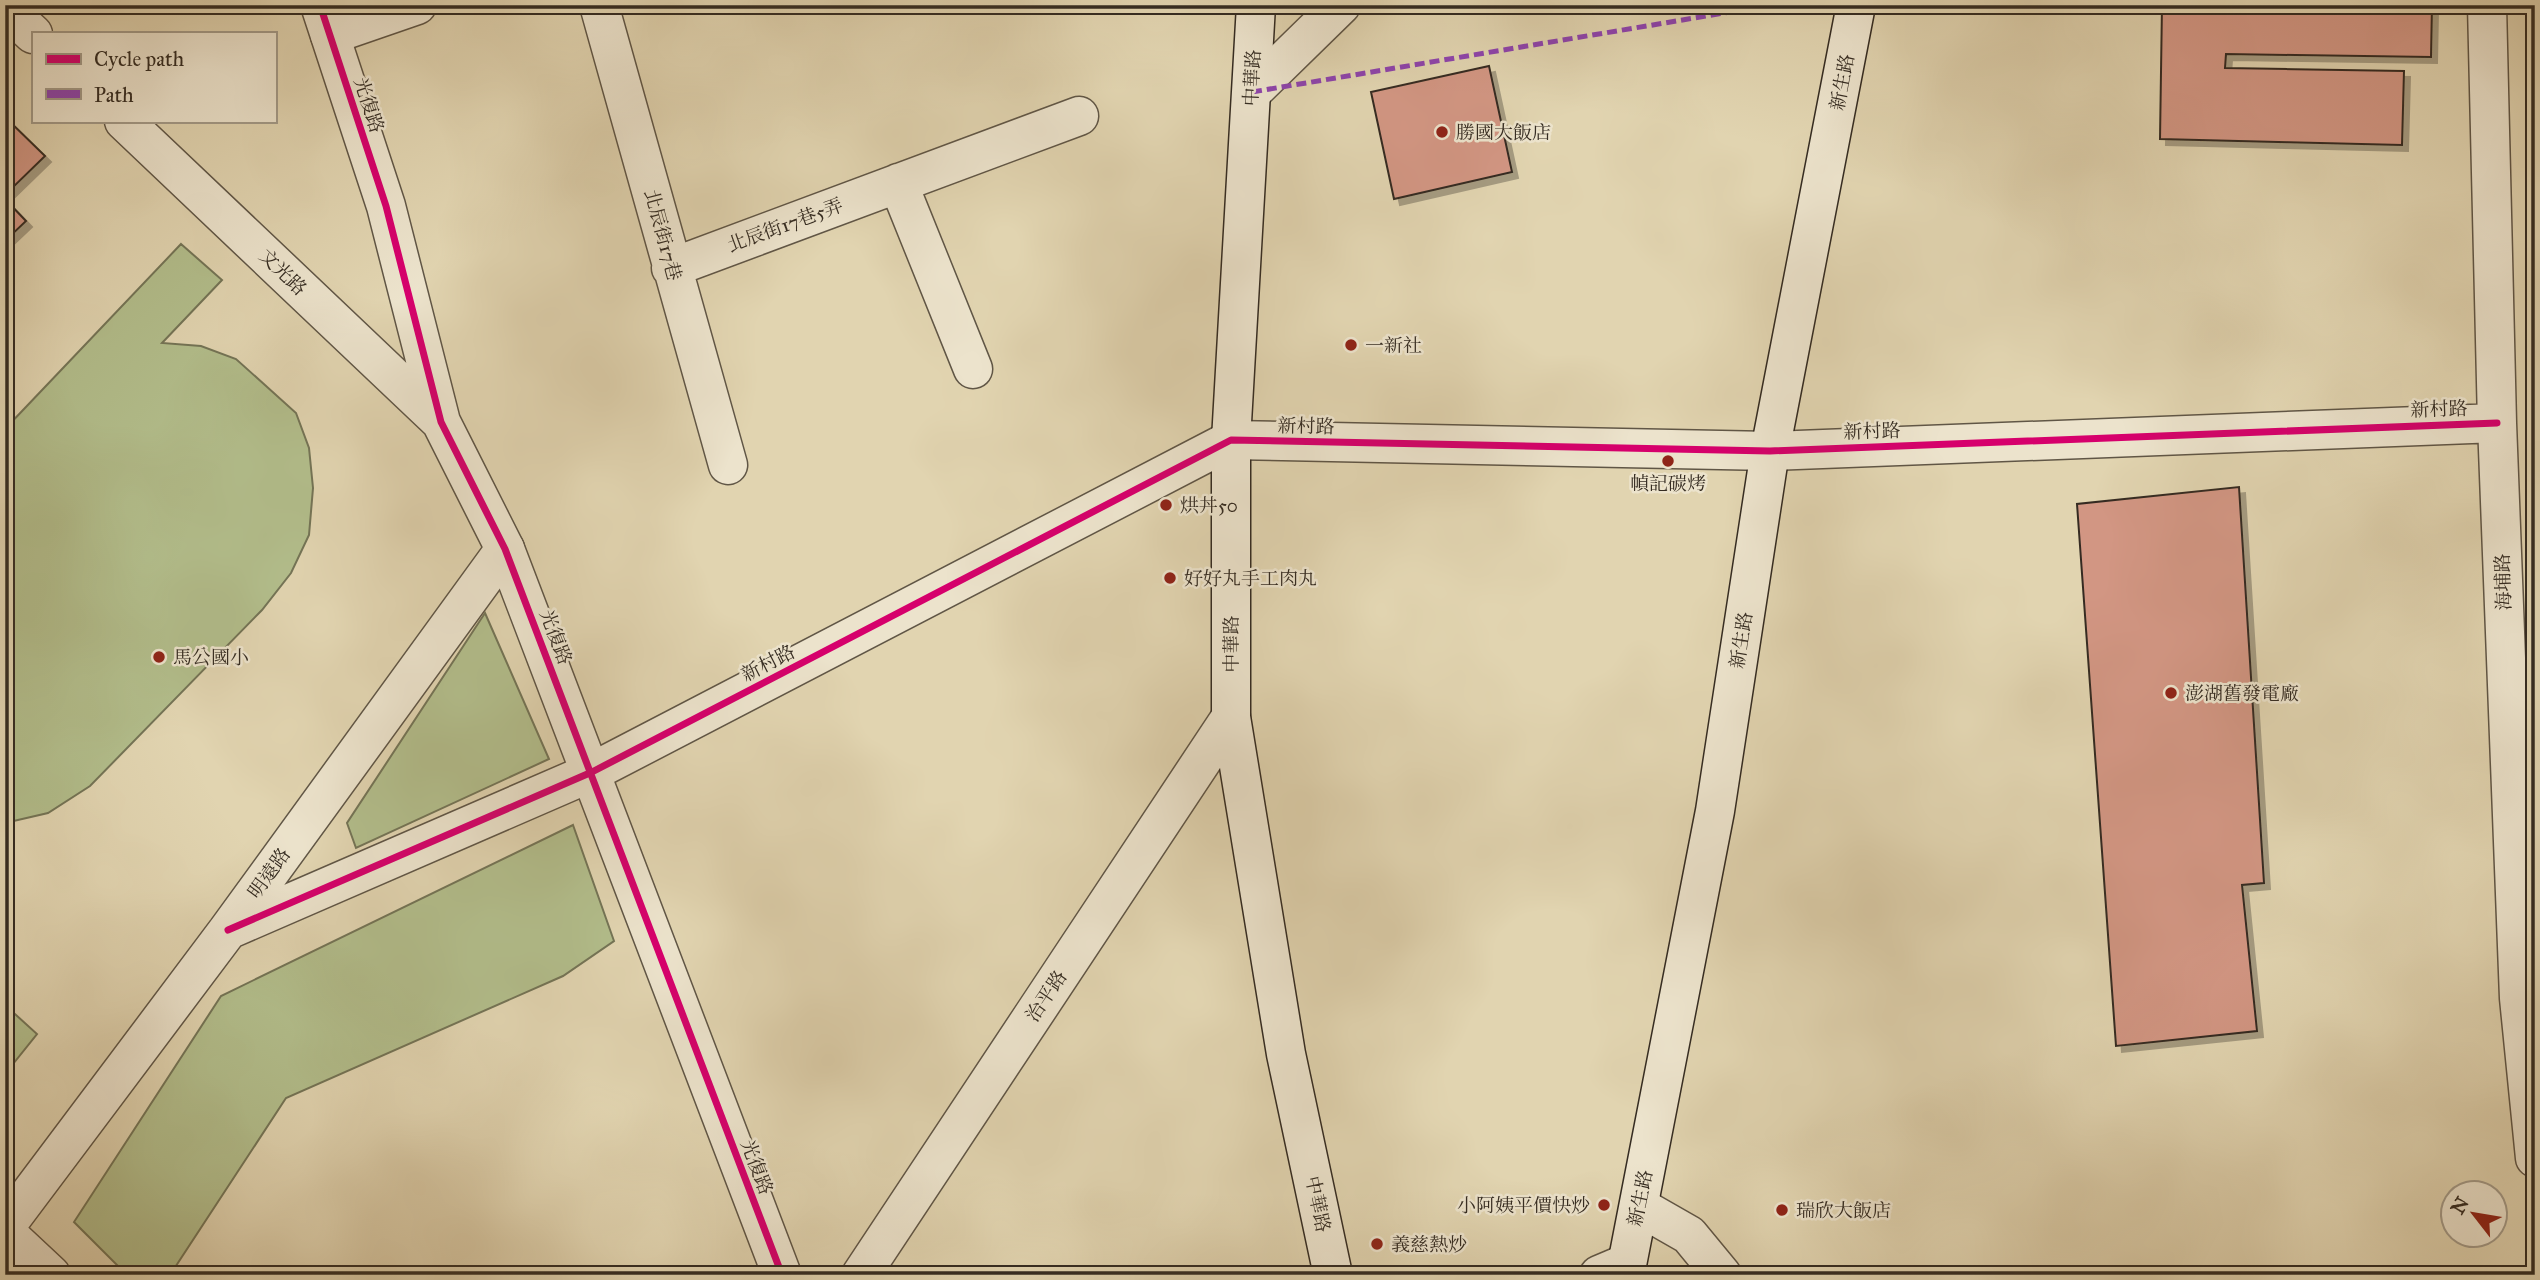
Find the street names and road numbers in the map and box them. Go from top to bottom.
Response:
street label: 中華路 [1239,49,1265,107]
street label: 新生路 [1825,52,1859,112]
street label: 光復路 [349,74,389,136]
street label: 北辰街17巷 [640,187,686,283]
street label: 北辰街17巷5弄 [724,193,846,257]
street label: 文光路 [255,244,311,300]
street label: 新村路 [2410,397,2468,421]
street label: 新村路 [1277,414,1335,438]
street label: 新村路 [1843,419,1901,443]
street label: 海埔路 [2491,553,2515,611]
street label: 光復路 [535,606,577,668]
street label: 新生路 [1725,610,1757,670]
street label: 中華路 [1220,615,1243,673]
street label: 新村路 [737,640,799,686]
street label: 明遠路 [243,843,295,903]
street label: 治平路 [1021,966,1071,1026]
street label: 光復路 [736,1136,778,1198]
street label: 新生路 [1623,1168,1657,1228]
street label: 中華路 [1301,1174,1335,1234]

